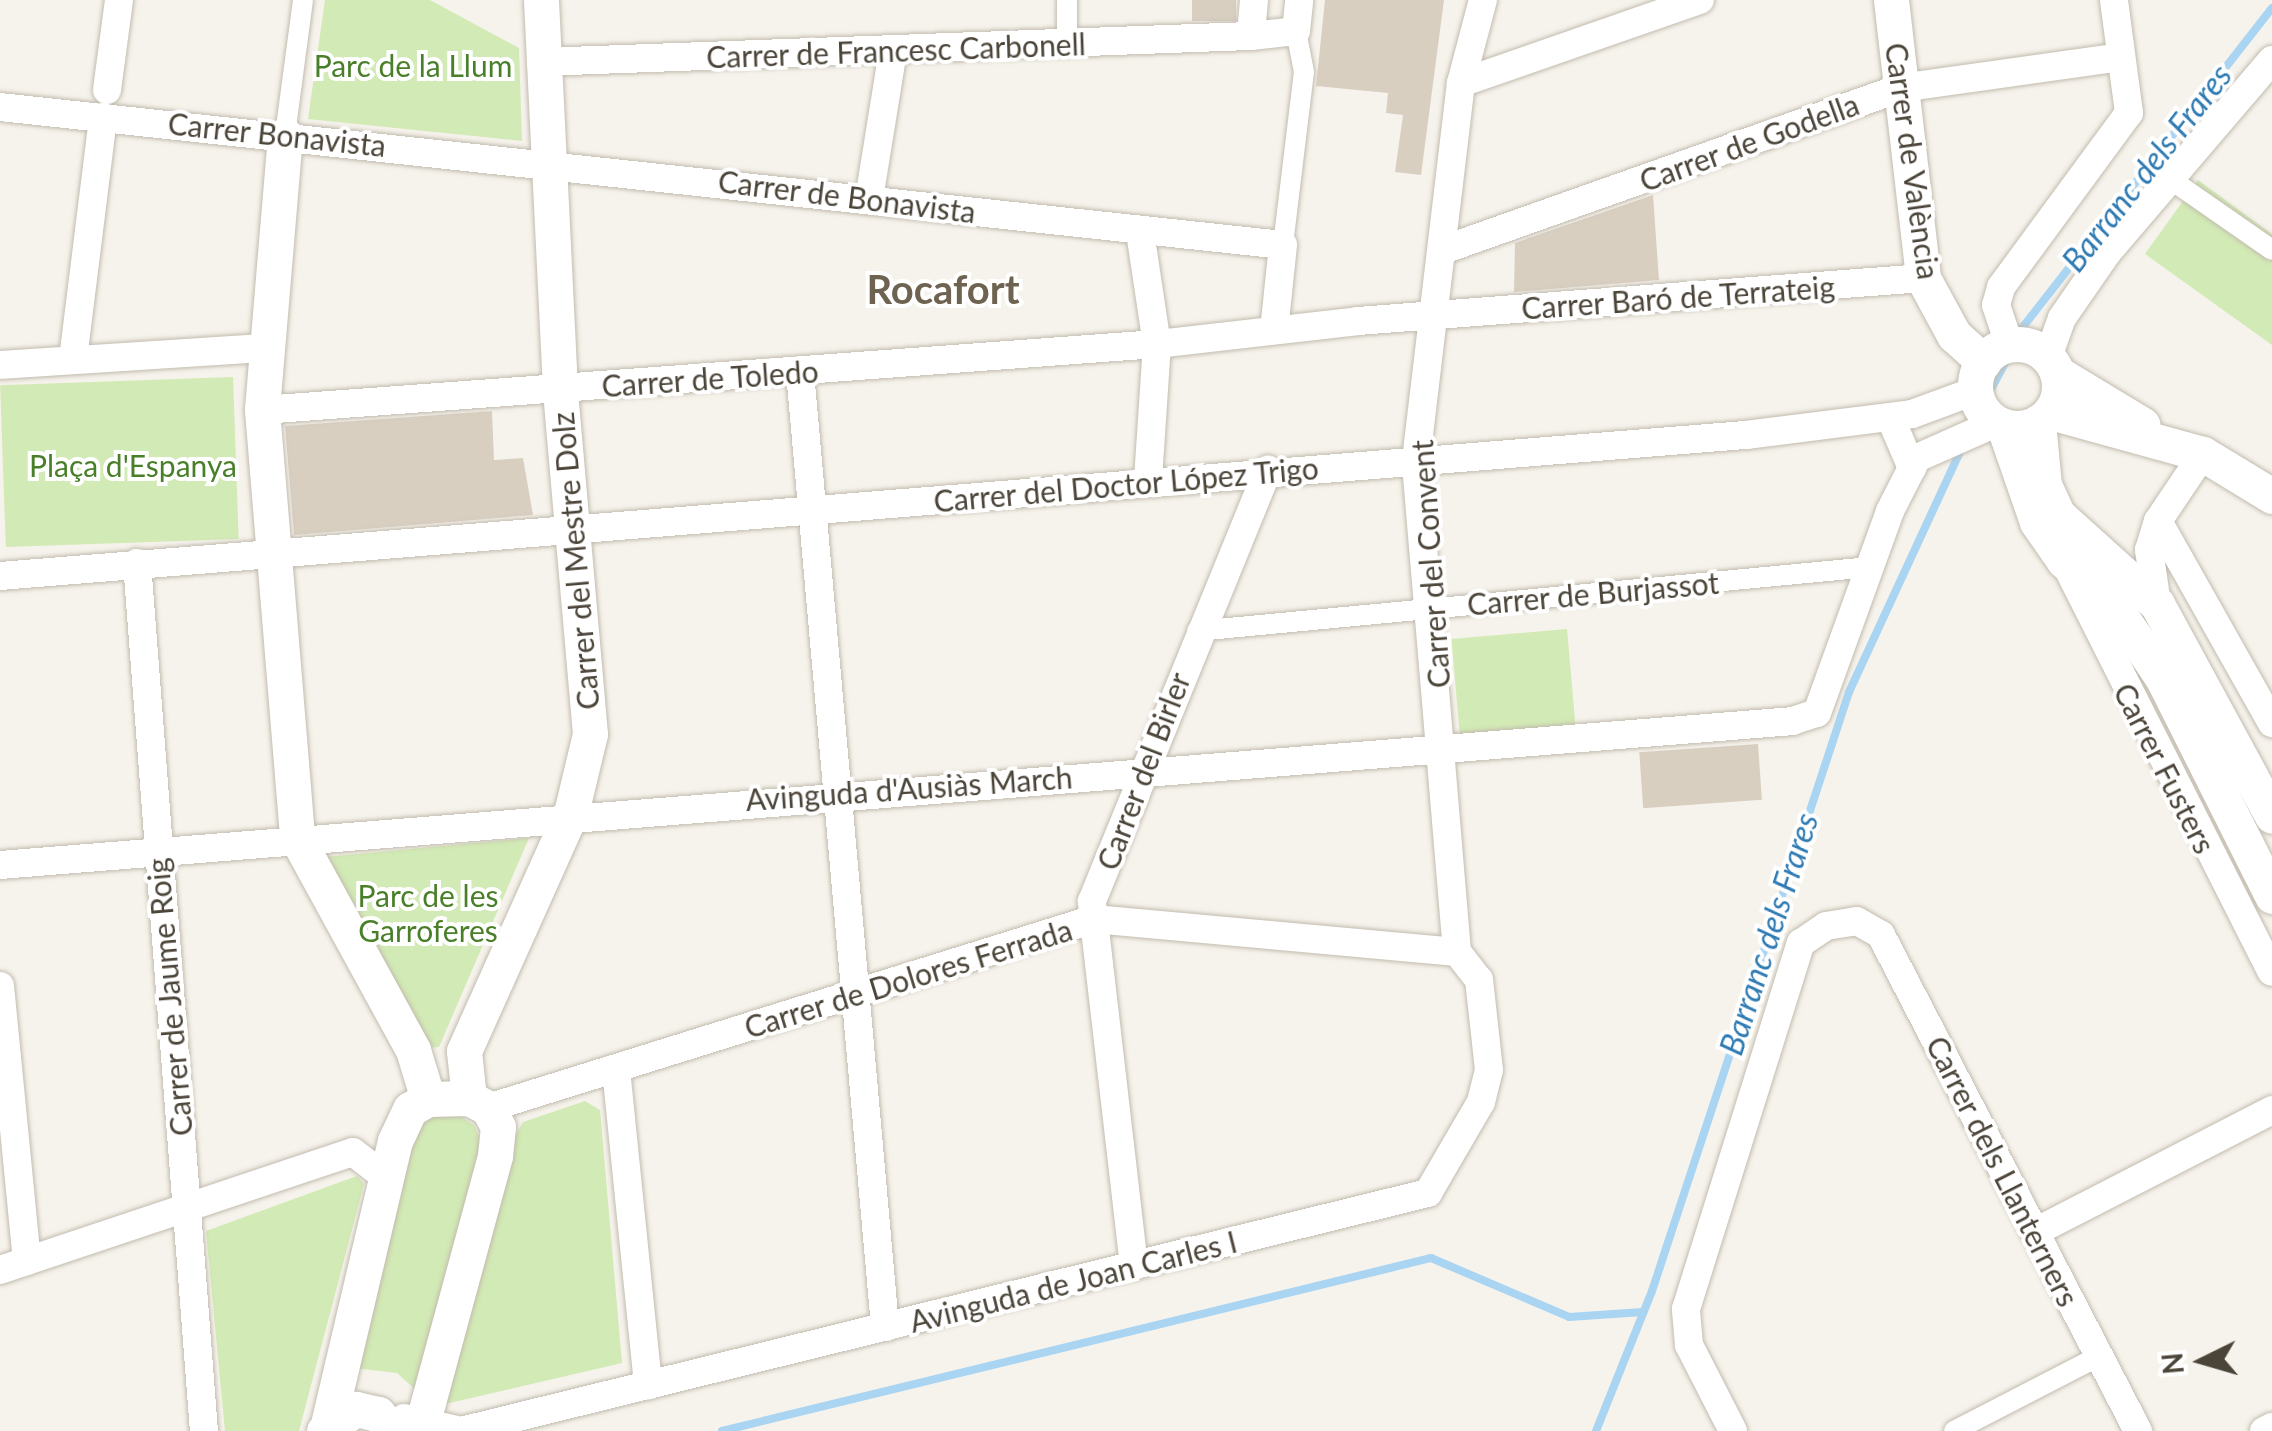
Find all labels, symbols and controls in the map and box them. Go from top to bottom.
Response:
street label: Carrer de Francesc Carbonell [705,25,1087,75]
street label: Carrer de València [1878,40,1948,282]
park label: Parc de la Llum [314,47,512,83]
water label: Barranc dels Frares [2054,57,2240,279]
street label: Carrer de Godella [1634,86,1864,198]
street label: Carrer Bonavista [166,105,388,163]
street label: Carrer de Bonavista [716,162,978,230]
district label: Rocafort [866,265,1020,313]
street label: Carrer Baró de Terrateig [1519,268,1837,326]
street label: Carrer de Toledo [600,352,820,404]
street label: Carrer del Mestre Dolz [544,410,606,712]
street label: Carrer del Convent [1403,438,1457,690]
park label: Plaça d'Espanya [29,447,237,483]
street label: Carrer del Doctor López Trigo [931,449,1321,519]
street label: Carrer de Burjassot [1465,564,1721,622]
street label: Carrer del Birler [1089,667,1197,875]
street label: Carrer Fusters [2107,677,2223,859]
street label: Avinguda d'Ausiàs March [744,759,1074,817]
water label: Barranc dels Frares [1712,808,1826,1060]
street label: Carrer de Jaume Roig [139,856,199,1138]
park label: Parc de les Garroferes [358,877,498,948]
street label: Carrer de Dolores Ferrada [740,911,1076,1045]
street label: Carrer dels Llanterners [1919,1030,2087,1312]
street label: Avinguda de Joan Carles I [905,1223,1241,1339]
north arrow [2152,1311,2252,1411]
text: N [2154,1351,2190,1376]

